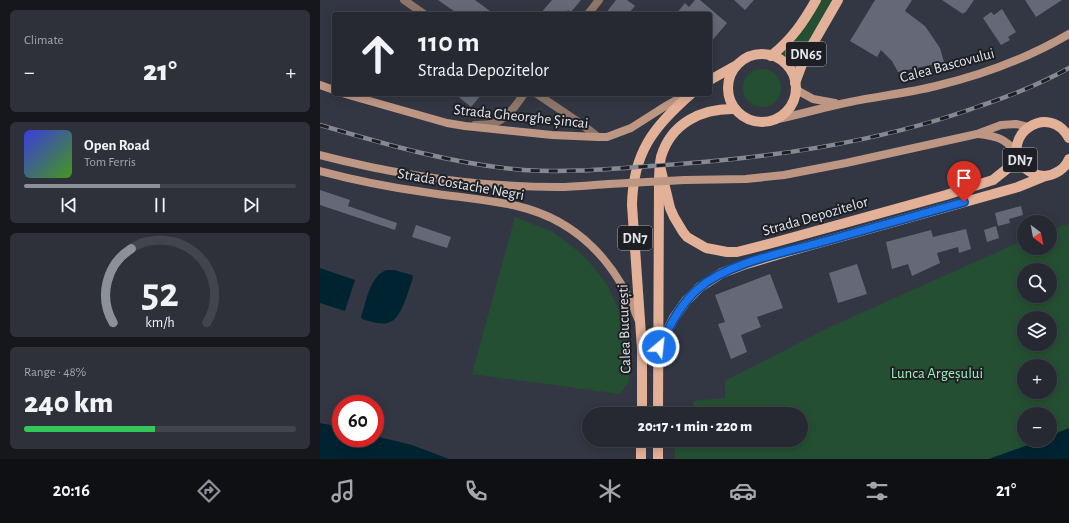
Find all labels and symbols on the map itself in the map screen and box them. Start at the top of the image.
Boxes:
road number: DN65 [786,42,826,66]
street label: Calea Bascovului [898,46,996,85]
street label: Strada Gheorghe Șincai [453,102,589,132]
road number: DN7 [1003,148,1037,172]
pin [947,161,981,202]
street label: Strada Costache Negri [396,166,525,203]
street label: Strada Depozitelor [761,194,870,239]
north arrow [1017,215,1057,255]
road number: DN7 [618,226,652,250]
street label: Calea București [615,284,635,374]
position arrow [638,326,680,368]
park label: Lunca Argeșului [891,366,983,382]
speed limit sign: 60 [332,395,384,447]

